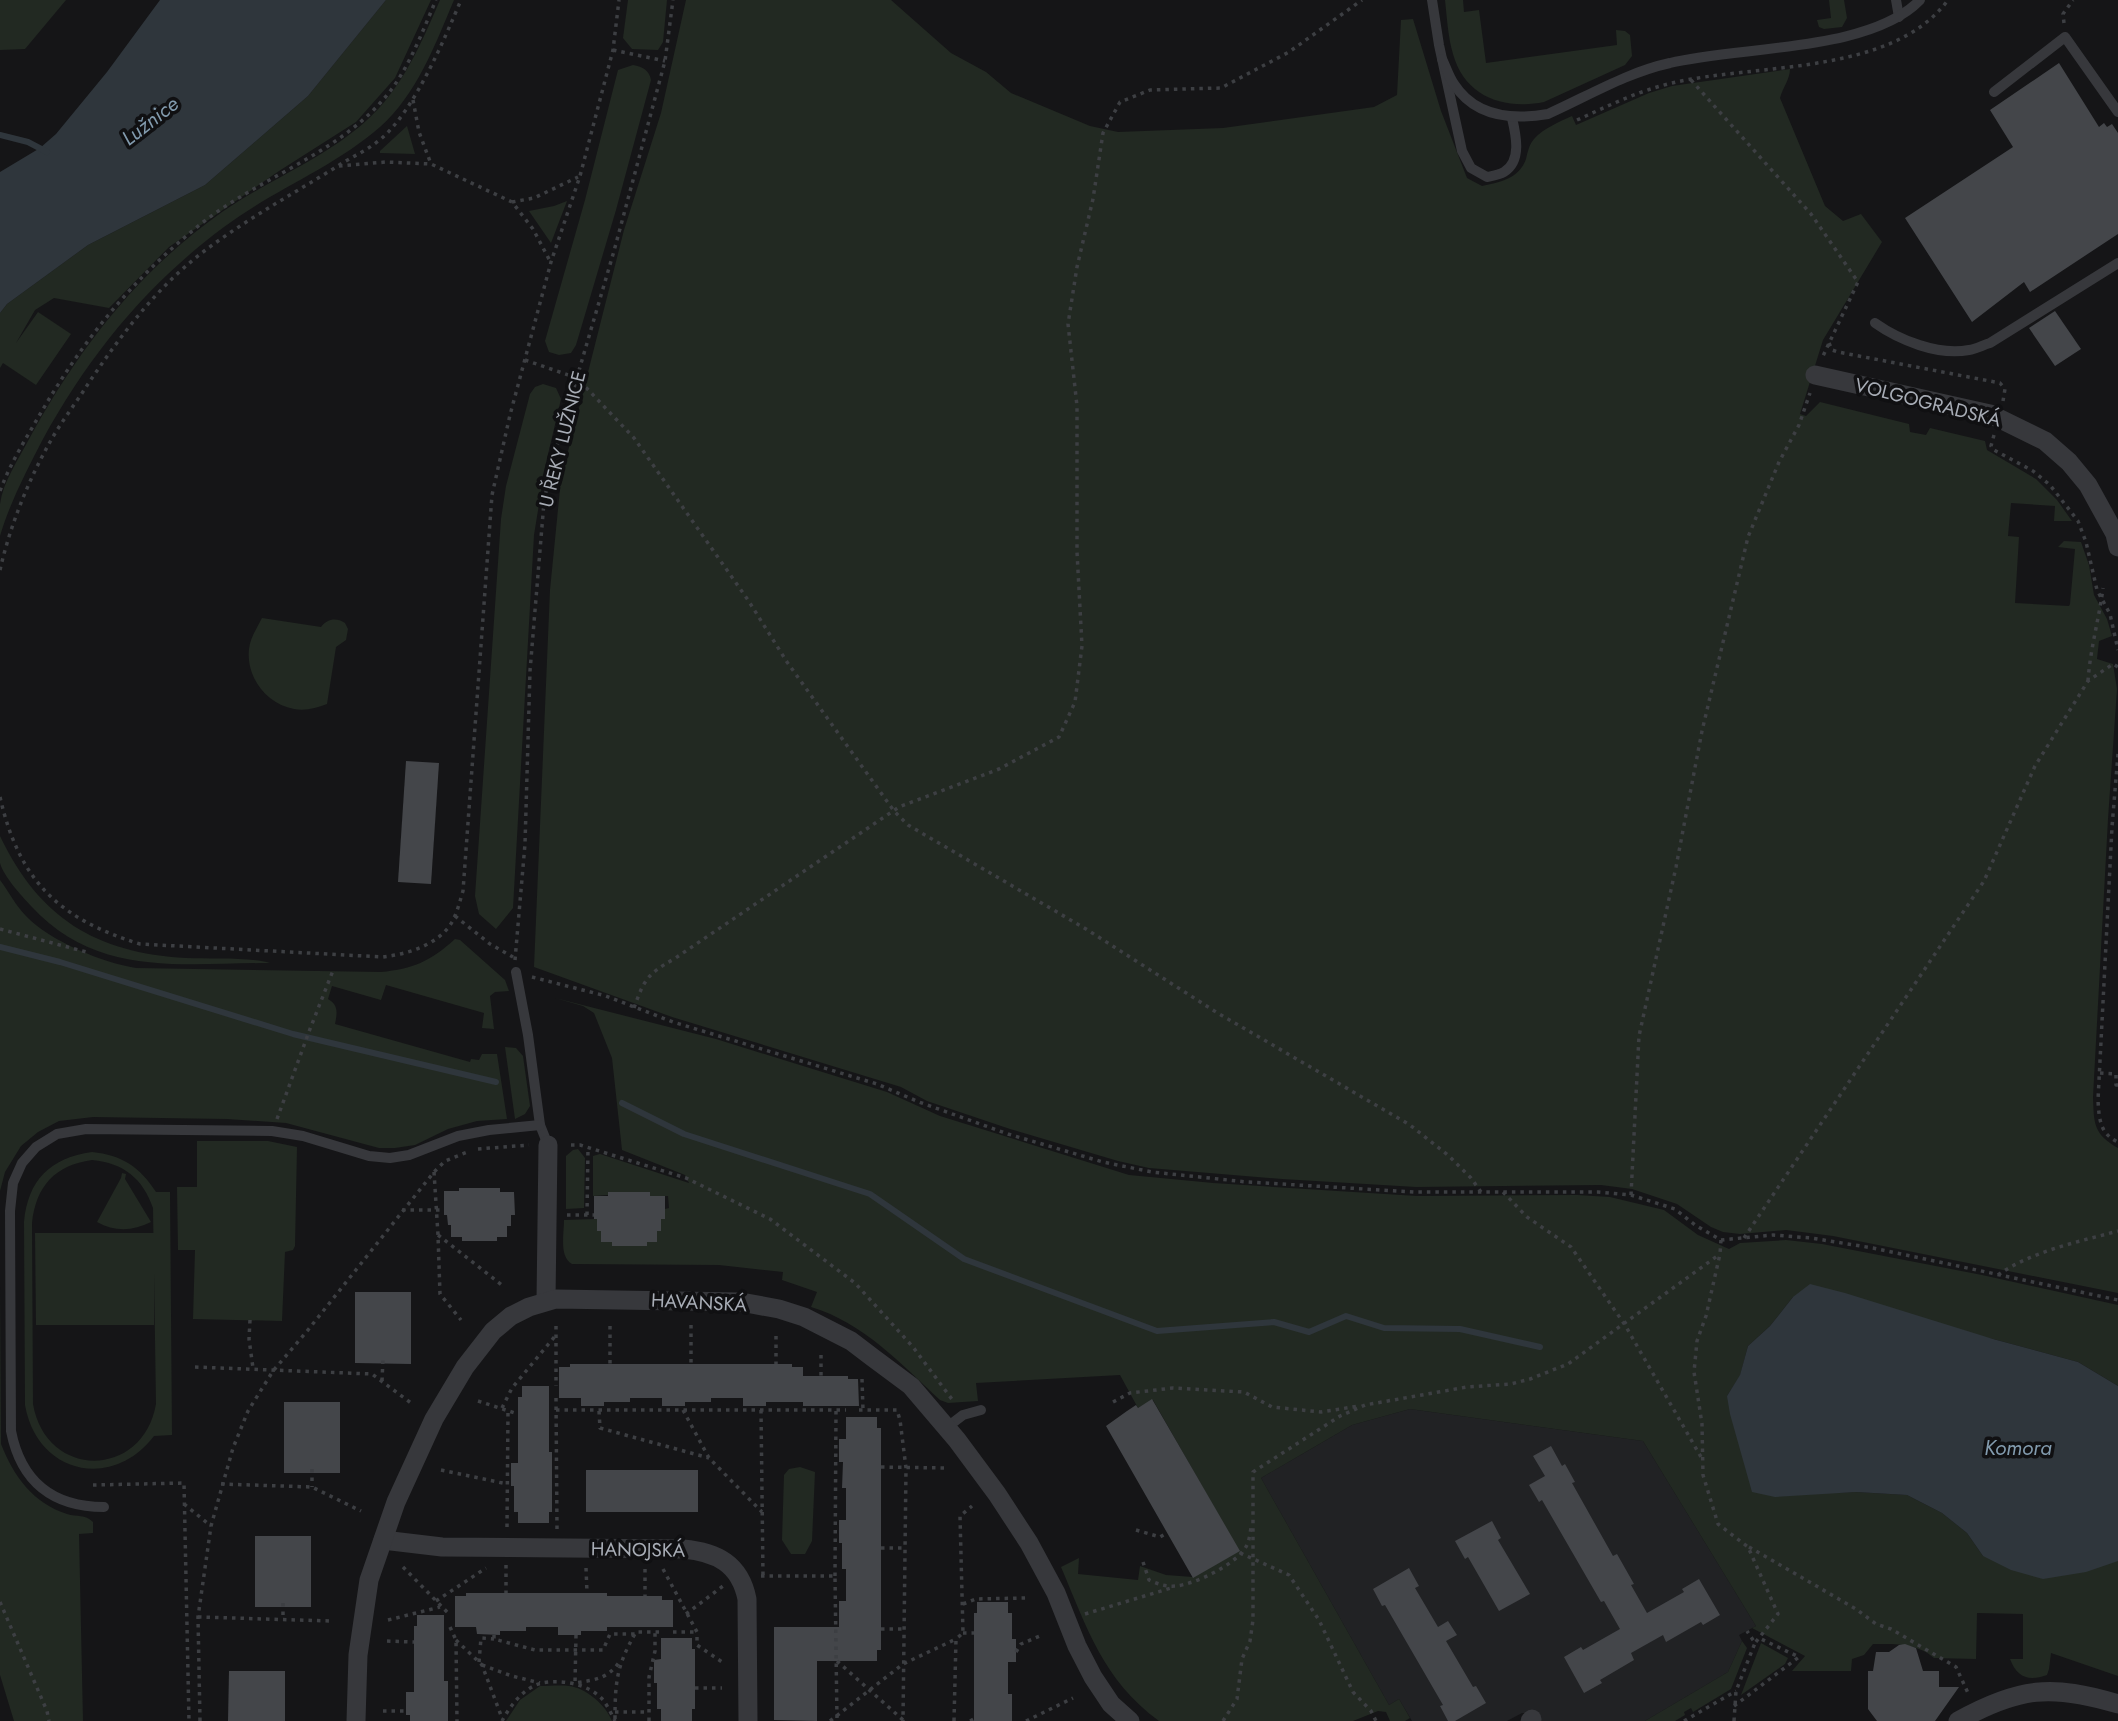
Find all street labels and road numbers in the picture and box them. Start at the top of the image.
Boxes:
street label: U ŘEKY LUŽNICE [532,368,593,510]
street label: VOLGOGRADSKÁ [1852,371,2004,434]
street label: HAVANSKÁ [650,1287,748,1319]
street label: HANOJSKÁ [591,1535,686,1564]

